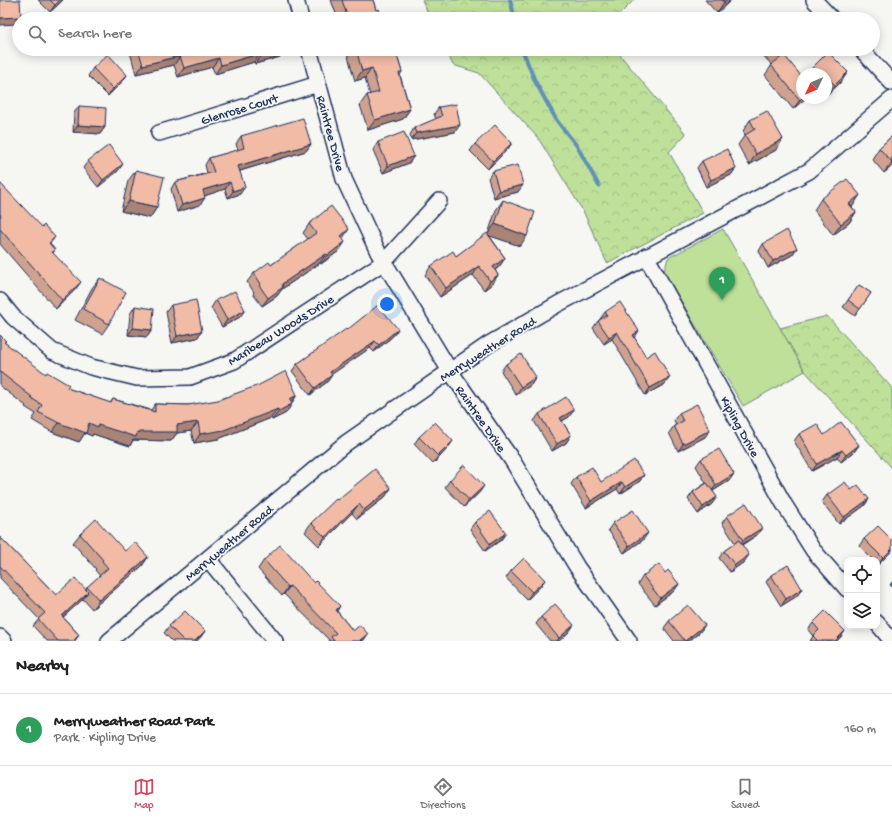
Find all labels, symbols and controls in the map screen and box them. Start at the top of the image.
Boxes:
search box [12,12,880,56]
icon: search [26,23,48,45]
text: Search here [58,25,132,43]
north arrow [796,68,832,104]
street label: Glenrose Court [199,91,282,129]
street label: Raintree Drive [312,94,347,173]
pin: 1 [709,267,735,300]
street label: Maribeau Woods Drive [226,292,337,370]
your location [377,294,397,314]
street label: Merryweather Road [438,314,540,386]
street label: Raintree Drive [452,383,509,456]
street label: Kipling Drive [716,394,762,460]
street label: Merryweather Road [182,502,278,585]
map controls [844,557,880,629]
button: locate [844,557,880,593]
button: layers [844,593,880,629]
text: Nearby [16,657,69,677]
text: Merryweather Road Park [54,713,214,731]
text: 1 [26,722,32,737]
text: 160 m [844,722,876,737]
text: Park · Kipling Drive [54,731,156,746]
tab: Map [133,776,155,812]
tab: Directions [421,776,465,812]
tab: Saved [731,776,759,812]

